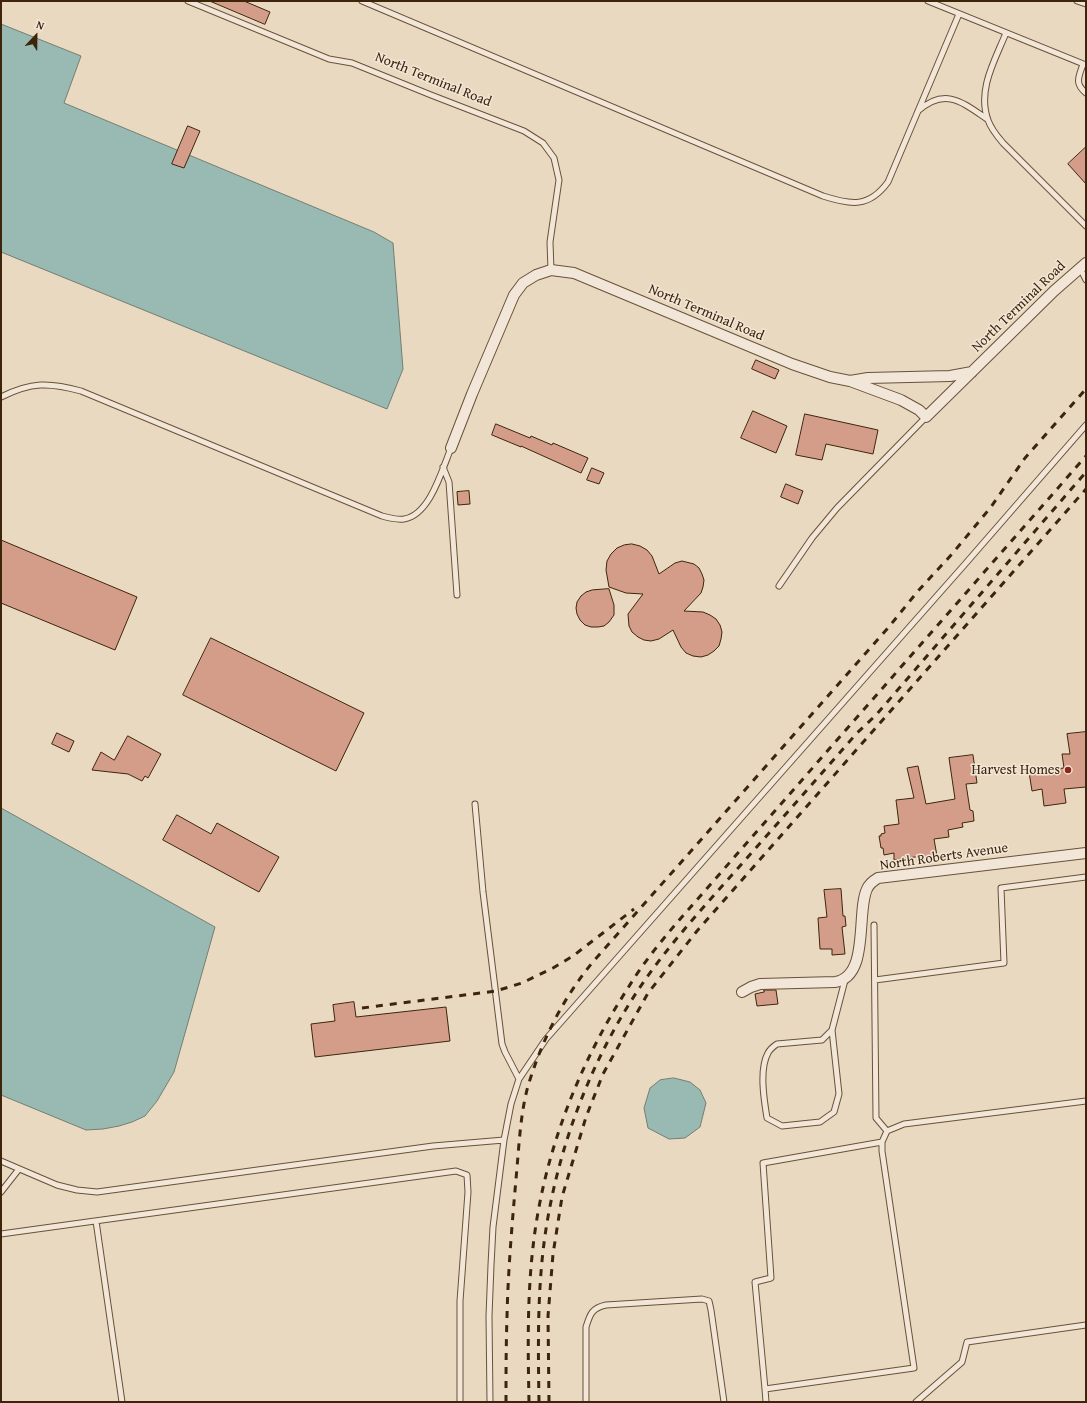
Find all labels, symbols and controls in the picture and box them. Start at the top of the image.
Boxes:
north arrow [16,16,56,56]
text: N [34,16,47,34]
street label: North Terminal Road [372,49,494,111]
street label: North Terminal Road [969,258,1069,356]
street label: North Terminal Road [646,281,766,345]
place label: Harvest Homes [972,762,1060,778]
marker: Harvest Homes [1063,765,1073,775]
street label: North Roberts Avenue [879,840,1009,874]

